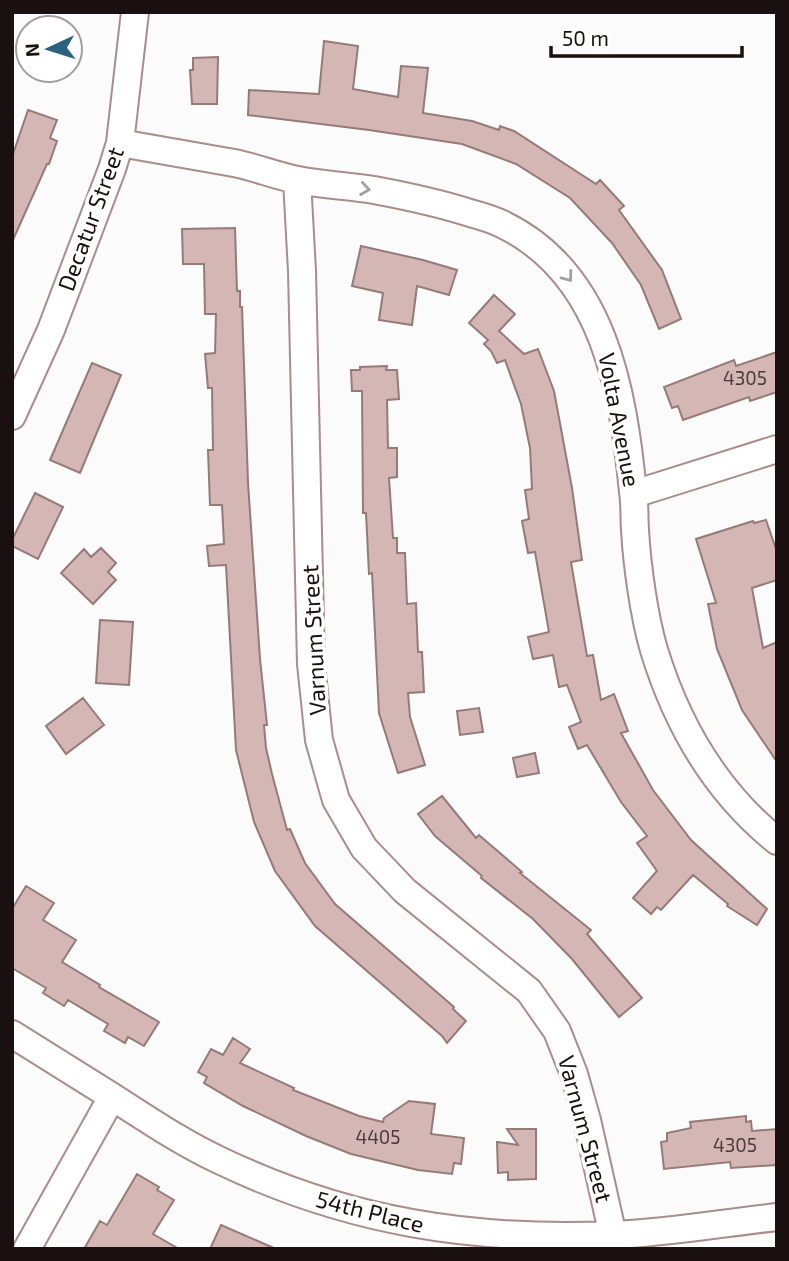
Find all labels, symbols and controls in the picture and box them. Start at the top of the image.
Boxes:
north arrow [14,14,84,84]
scale bar [551,14,742,58]
text: 50 m [562,25,609,50]
text: N [20,43,43,58]
street label: Decatur Street [51,143,129,294]
one-way arrow [359,181,370,196]
one-way arrow [560,269,572,281]
street label: Volta Avenue [593,350,647,489]
house number: 4305 [723,366,767,389]
street label: Varnum Street [295,564,331,716]
street label: Varnum Street [553,1052,619,1205]
house number: 4405 [355,1125,401,1148]
house number: 4305 [713,1133,757,1156]
street label: 54th Place [313,1184,427,1238]

